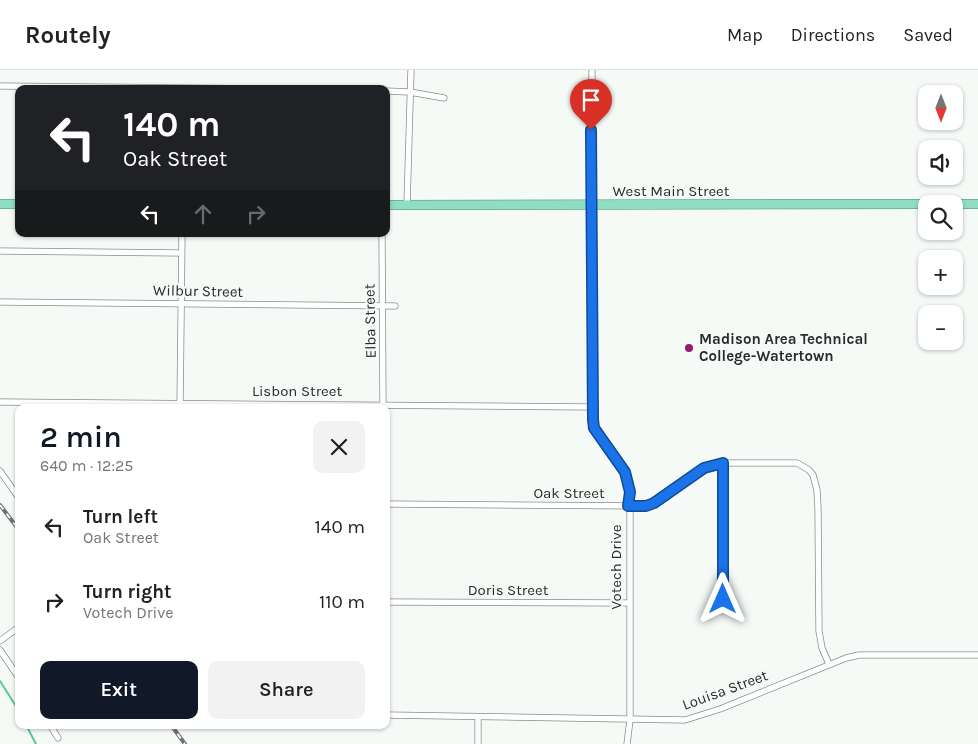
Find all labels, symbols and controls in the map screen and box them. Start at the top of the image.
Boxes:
text: Routely [25,21,111,49]
text: Map [727,24,763,46]
text: Directions [791,24,875,46]
text: Saved [903,24,953,46]
pin [570,79,612,130]
north arrow [918,85,962,130]
map controls [918,85,963,350]
icon: arrive [577,86,605,114]
text: 140 m [123,104,221,145]
icon: left [40,105,105,170]
button: sound [918,140,963,185]
text: Oak Street [123,146,227,172]
street label: West Main Street [613,182,730,200]
button: search [918,195,963,240]
icon: left [136,200,164,228]
icon: ahead [189,200,217,228]
icon: right [242,200,270,228]
button: + [918,250,963,295]
street label: Wilbur Street [153,281,244,301]
street label: Elba Street [360,283,380,358]
button: − [918,305,963,350]
place label: Madison Area Technical College-Watertown [699,330,868,365]
marker: Madison Area Technical College-Watertown [683,342,695,354]
street label: Lisbon Street [252,382,342,400]
text: 2 min [40,419,122,455]
button: close [313,421,365,473]
text: 640 m · 12:25 [40,456,133,475]
street label: Oak Street [533,484,605,502]
text: Turn left [83,506,158,528]
icon: left [40,513,68,541]
text: 140 m [315,516,365,538]
street label: Votech Drive [607,525,625,609]
text: Oak Street [83,528,159,547]
position arrow [696,572,748,624]
text: Turn right [83,581,172,603]
street label: Doris Street [468,581,549,599]
icon: right [40,588,68,616]
text: 110 m [319,591,365,613]
text: Votech Drive [83,603,174,622]
button: Exit [40,661,198,719]
button: Share [208,661,365,719]
street label: Louisa Street [680,666,771,714]

